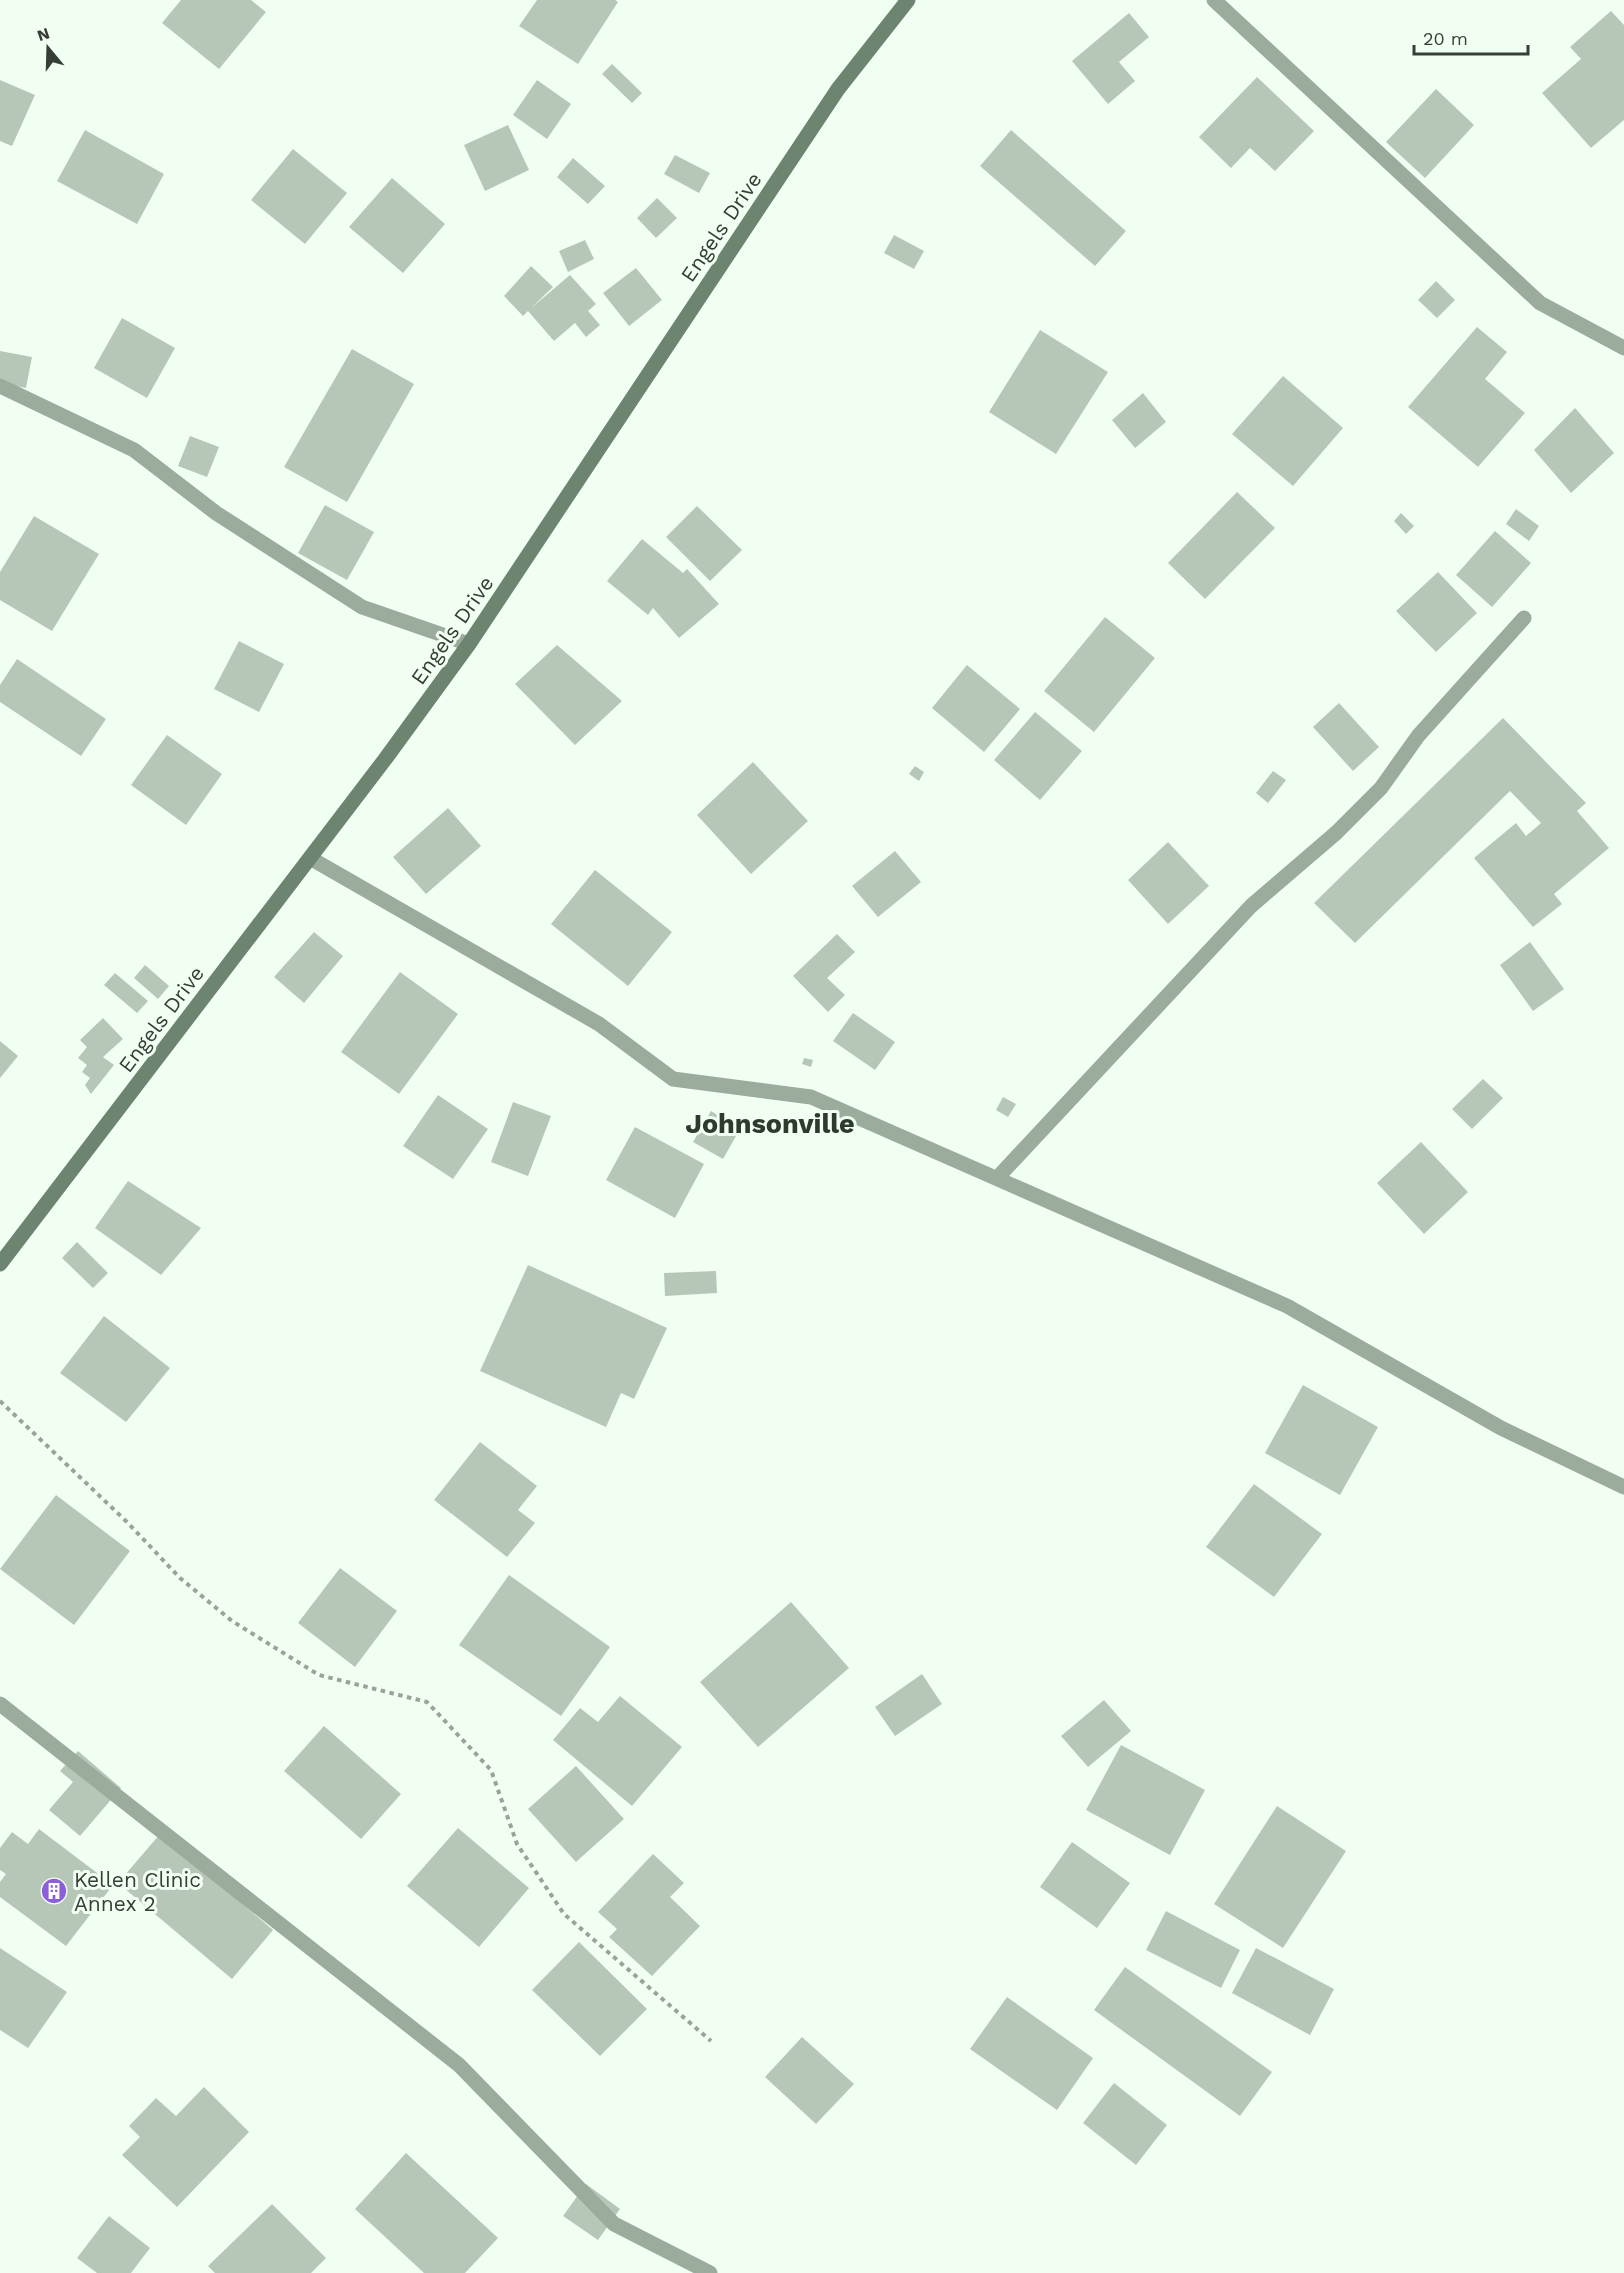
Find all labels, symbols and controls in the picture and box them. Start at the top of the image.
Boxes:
north arrow [18,18,78,78]
scale bar [1414,18,1528,56]
text: N [35,23,52,45]
text: 20 m [1423,28,1468,49]
street label: Engels Drive [675,168,767,286]
street label: Engels Drive [405,571,499,689]
street label: Engels Drive [113,961,209,1077]
district label: Johnsonville [685,1108,855,1140]
place label: Kellen Clinic Annex 2 [74,1867,201,1916]
building icon: Kellen Clinic Annex 2 [39,1876,69,1906]

